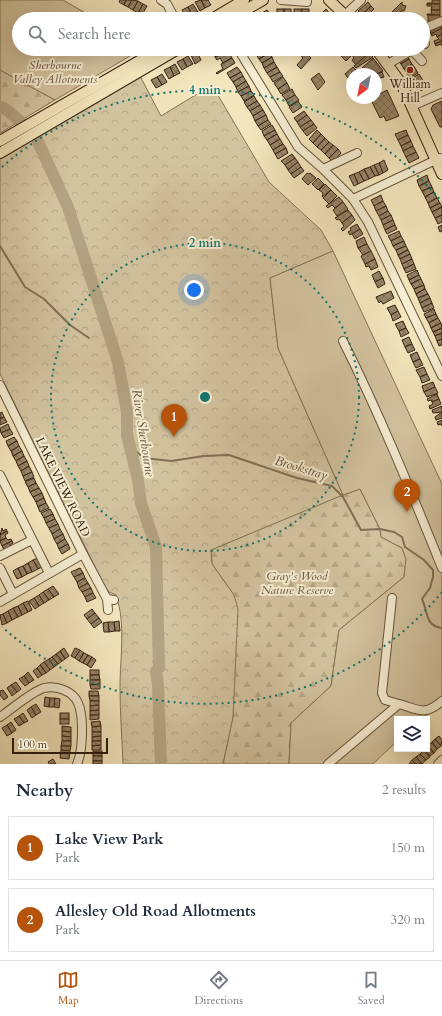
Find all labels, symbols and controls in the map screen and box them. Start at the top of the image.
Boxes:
search box [12,12,430,56]
icon: search [26,23,48,45]
text: Search here [58,24,131,44]
park label: Sherbourne Valley Allotments [13,57,97,87]
marker: William Hill [405,65,415,75]
north arrow [346,68,382,104]
place label: William Hill [388,76,432,106]
text: 4 min [189,82,221,98]
text: 2 min [189,235,221,251]
your location [184,280,204,300]
water label: River Sherbourne [127,388,159,479]
centre of rings [198,390,212,404]
pin: 1 [161,404,187,437]
street label: LAKE VIEW ROAD [32,434,94,540]
water label: Brookstray [273,451,330,485]
pin: 2 [394,479,420,512]
park label: Gray's Wood Nature Reserve [261,568,333,598]
map controls [394,716,430,752]
button: layers [394,716,430,752]
scale bar [12,736,108,755]
text: 100 m [18,737,47,752]
text: Nearby [16,779,73,802]
text: 2 results [382,781,426,799]
text: Lake View Park [55,829,164,849]
text: 1 [27,839,33,857]
text: 150 m [391,839,425,857]
text: Park [55,849,80,867]
text: Allesley Old Road Allotments [55,901,256,921]
text: 2 [27,911,33,929]
text: 320 m [391,911,425,929]
text: Park [55,921,80,939]
tab: Map [57,969,79,1008]
tab: Directions [194,969,243,1008]
tab: Saved [358,969,385,1008]

